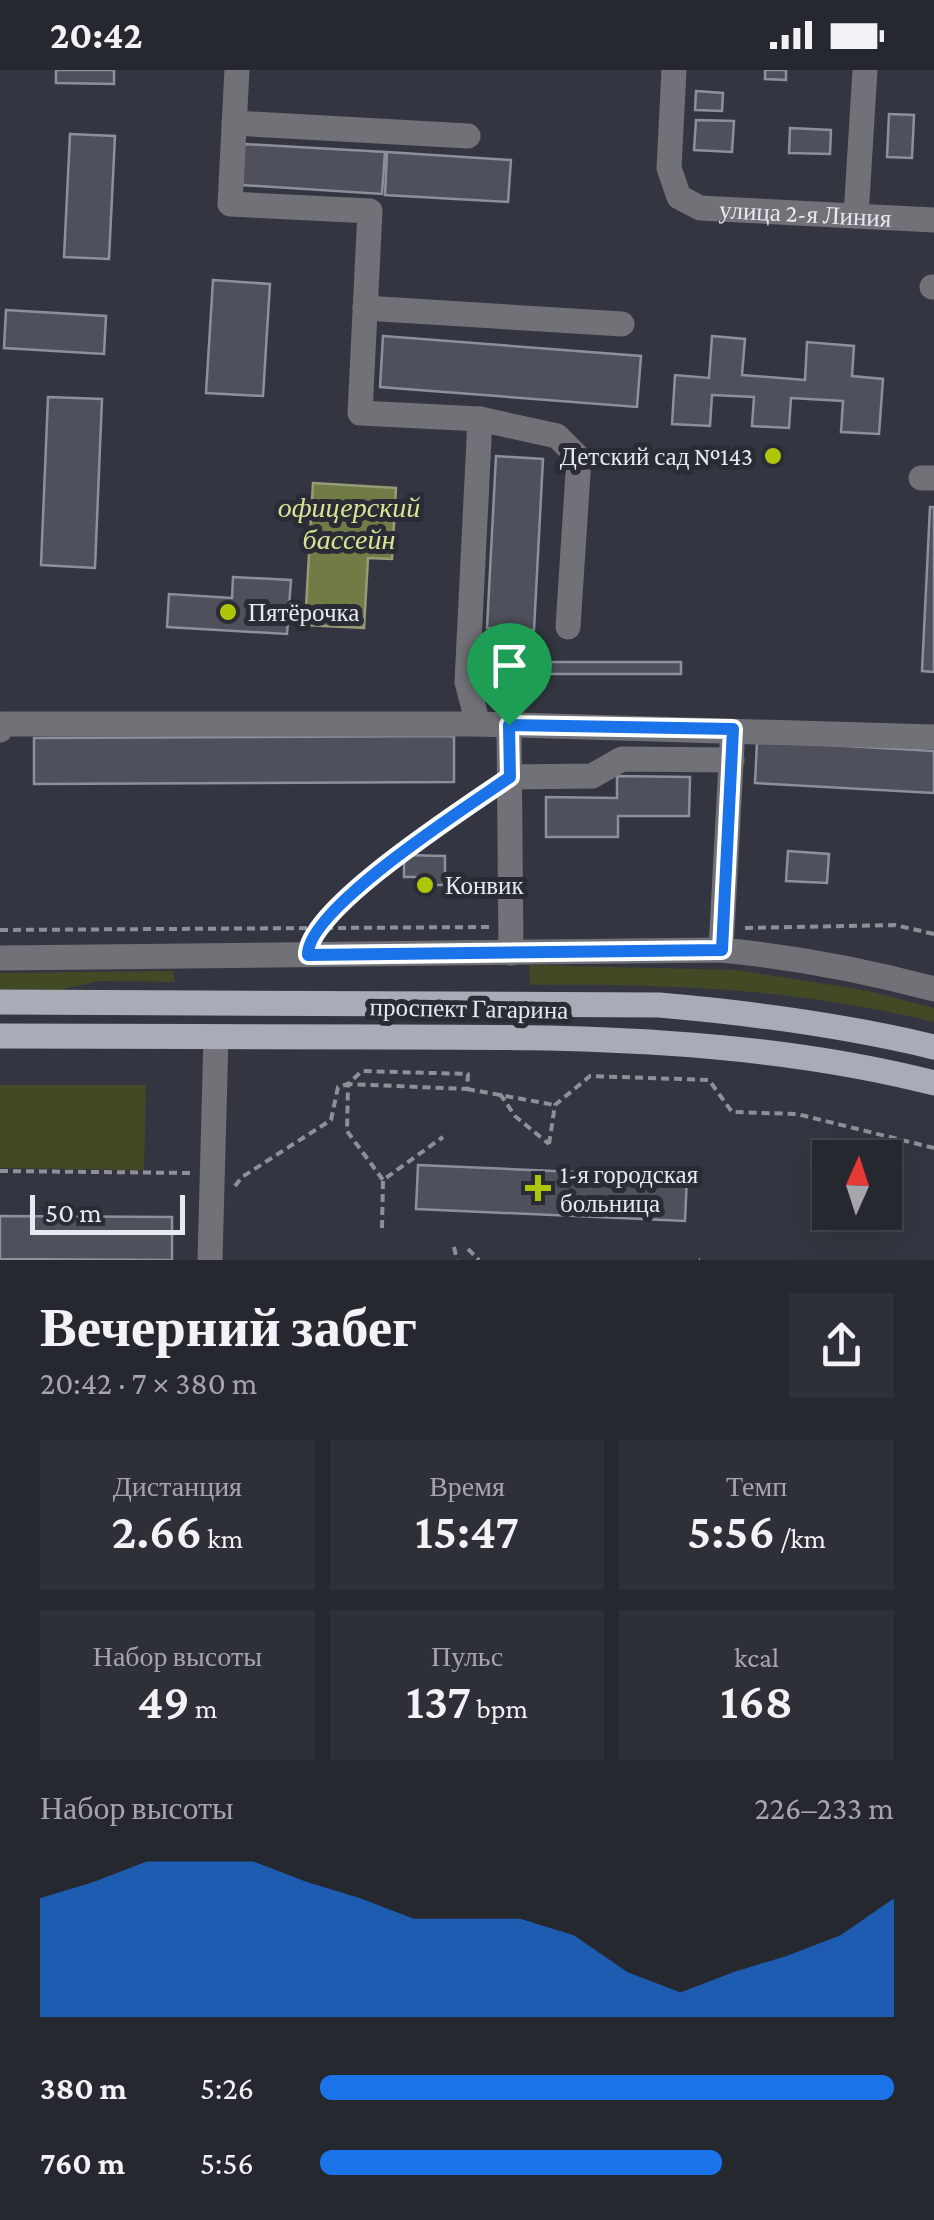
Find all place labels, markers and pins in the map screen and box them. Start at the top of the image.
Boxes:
place label: Детский сад №143 [560,443,753,470]
marker: Детский сад №143 [762,445,784,467]
place label: Пятёрочка [248,599,359,626]
marker: Пятёрочка [217,601,239,623]
pin [467,623,552,726]
place label: Конвик [445,872,524,899]
marker: Конвик [414,874,436,896]
place label: 1-я городская больница [560,1161,699,1217]
marker: 1-я городская больница [525,1175,551,1201]

